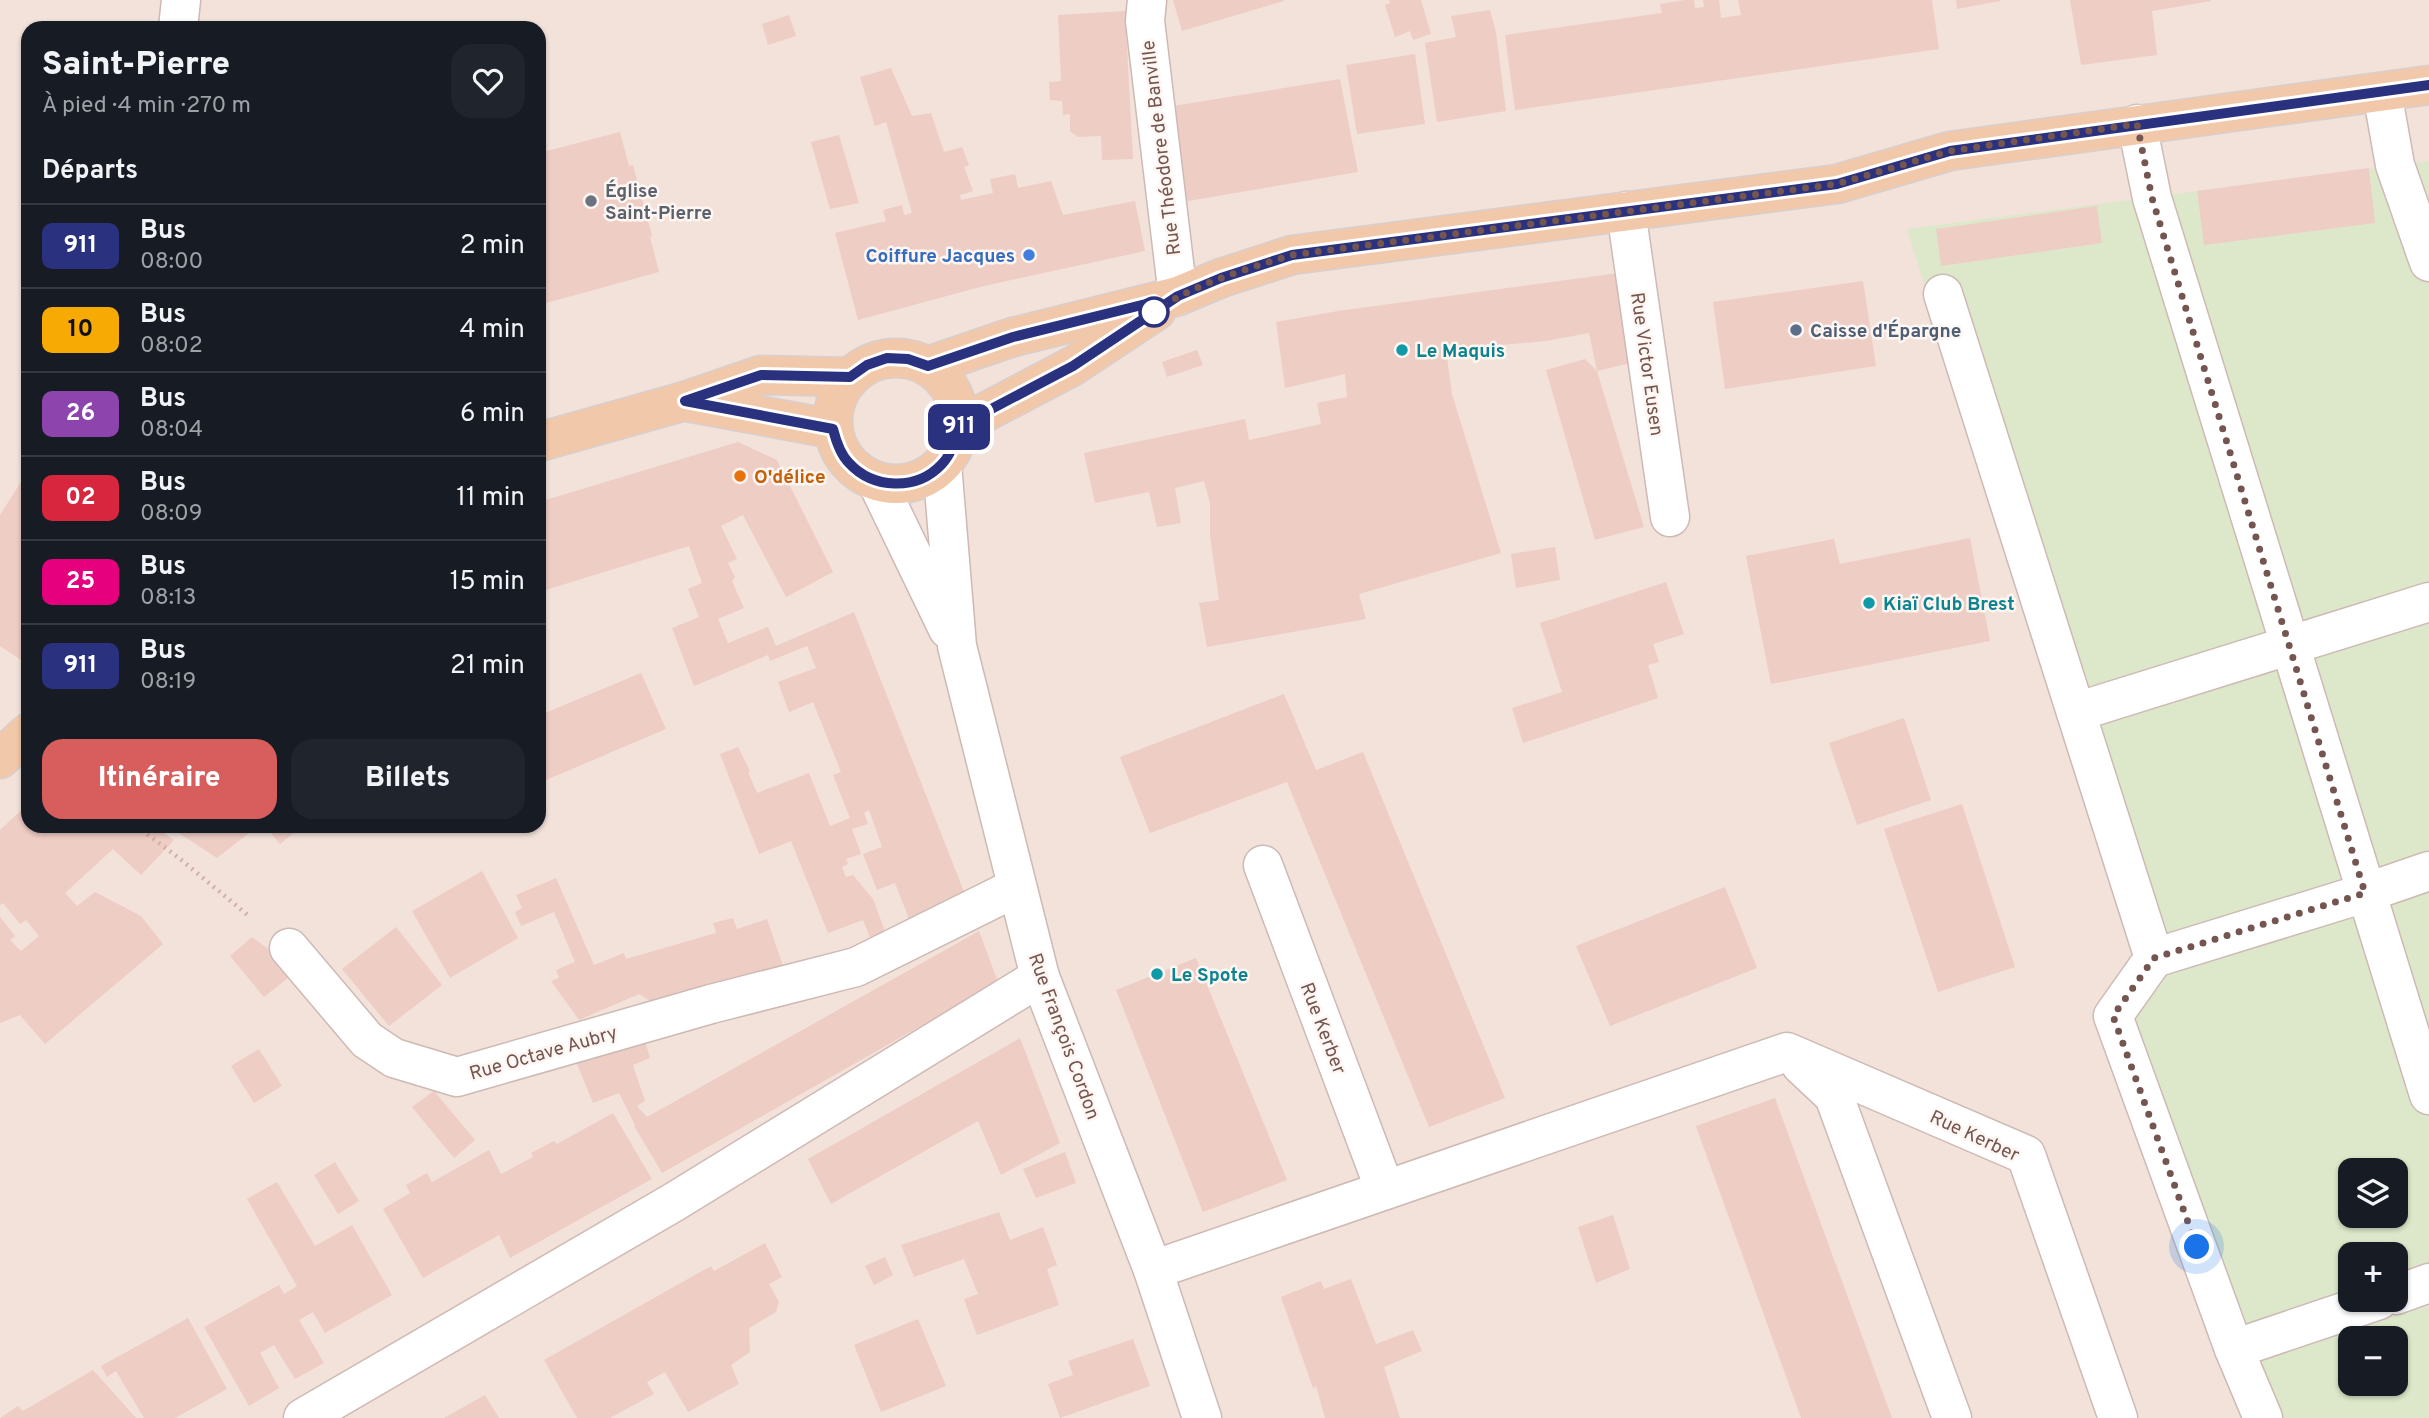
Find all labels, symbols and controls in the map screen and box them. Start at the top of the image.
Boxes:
street label: Rue Théodore de Banville [1137,39,1187,257]
button: heart [451,44,525,118]
text: Saint-Pierre [42,45,230,87]
text: À pied · 4 min · 270 m [42,92,251,121]
text: Départs [42,155,138,188]
place label: Église Saint-Pierre [605,179,712,226]
marker: Église Saint-Pierre [583,193,599,209]
text: Bus [140,215,186,248]
text: 2 min [460,230,525,263]
text: 911 [64,231,97,261]
place label: Coiffure Jacques [865,245,1015,269]
marker: Coiffure Jacques [1021,247,1037,263]
text: 08:00 [140,248,203,277]
street label: Rue Victor Eusen [1624,291,1668,438]
unlabelled marker [1139,297,1169,327]
text: Bus [140,299,186,332]
text: 4 min [459,314,525,347]
text: 10 [68,315,93,345]
place label: Caisse d'Épargne [1810,319,1961,344]
marker: Caisse d'Épargne [1788,322,1804,338]
text: 08:02 [140,332,203,361]
place label: Le Maquis [1416,340,1505,364]
marker: Le Maquis [1394,342,1410,358]
text: Bus [140,383,186,416]
text: 6 min [460,398,525,431]
text: 26 [66,399,95,429]
line badge: 911 [919,404,999,450]
text: 911 [942,412,976,442]
text: 08:04 [140,416,203,445]
place label: O'délice [754,466,826,490]
text: Bus [140,467,186,500]
marker: O'délice [732,468,748,484]
text: 11 min [456,482,525,515]
text: 02 [65,483,96,513]
text: 08:09 [140,500,203,529]
text: Bus [140,551,186,584]
text: 15 min [450,566,525,599]
text: 25 [66,567,95,597]
text: 08:13 [140,584,196,613]
place label: Kiaï Club Brest [1883,593,2015,617]
marker: Kiaï Club Brest [1861,595,1877,611]
text: Bus [140,635,186,668]
text: 21 min [450,650,525,683]
text: 911 [64,651,97,681]
text: 08:19 [140,668,196,697]
button: Itinéraire [42,739,277,819]
button: Billets [291,739,525,819]
street label: Rue François Cordon [1022,950,1104,1123]
place label: Le Spote [1171,964,1248,988]
marker: Le Spote [1149,966,1165,982]
street label: Rue Kerber [1294,980,1351,1078]
street label: Rue Octave Aubry [467,1021,620,1087]
street label: Rue Kerber [1925,1106,2023,1168]
map controls [2338,1158,2408,1396]
button: layers [2338,1158,2408,1228]
your location [2179,1229,2214,1264]
button: + [2338,1242,2408,1312]
button: − [2338,1326,2408,1396]

